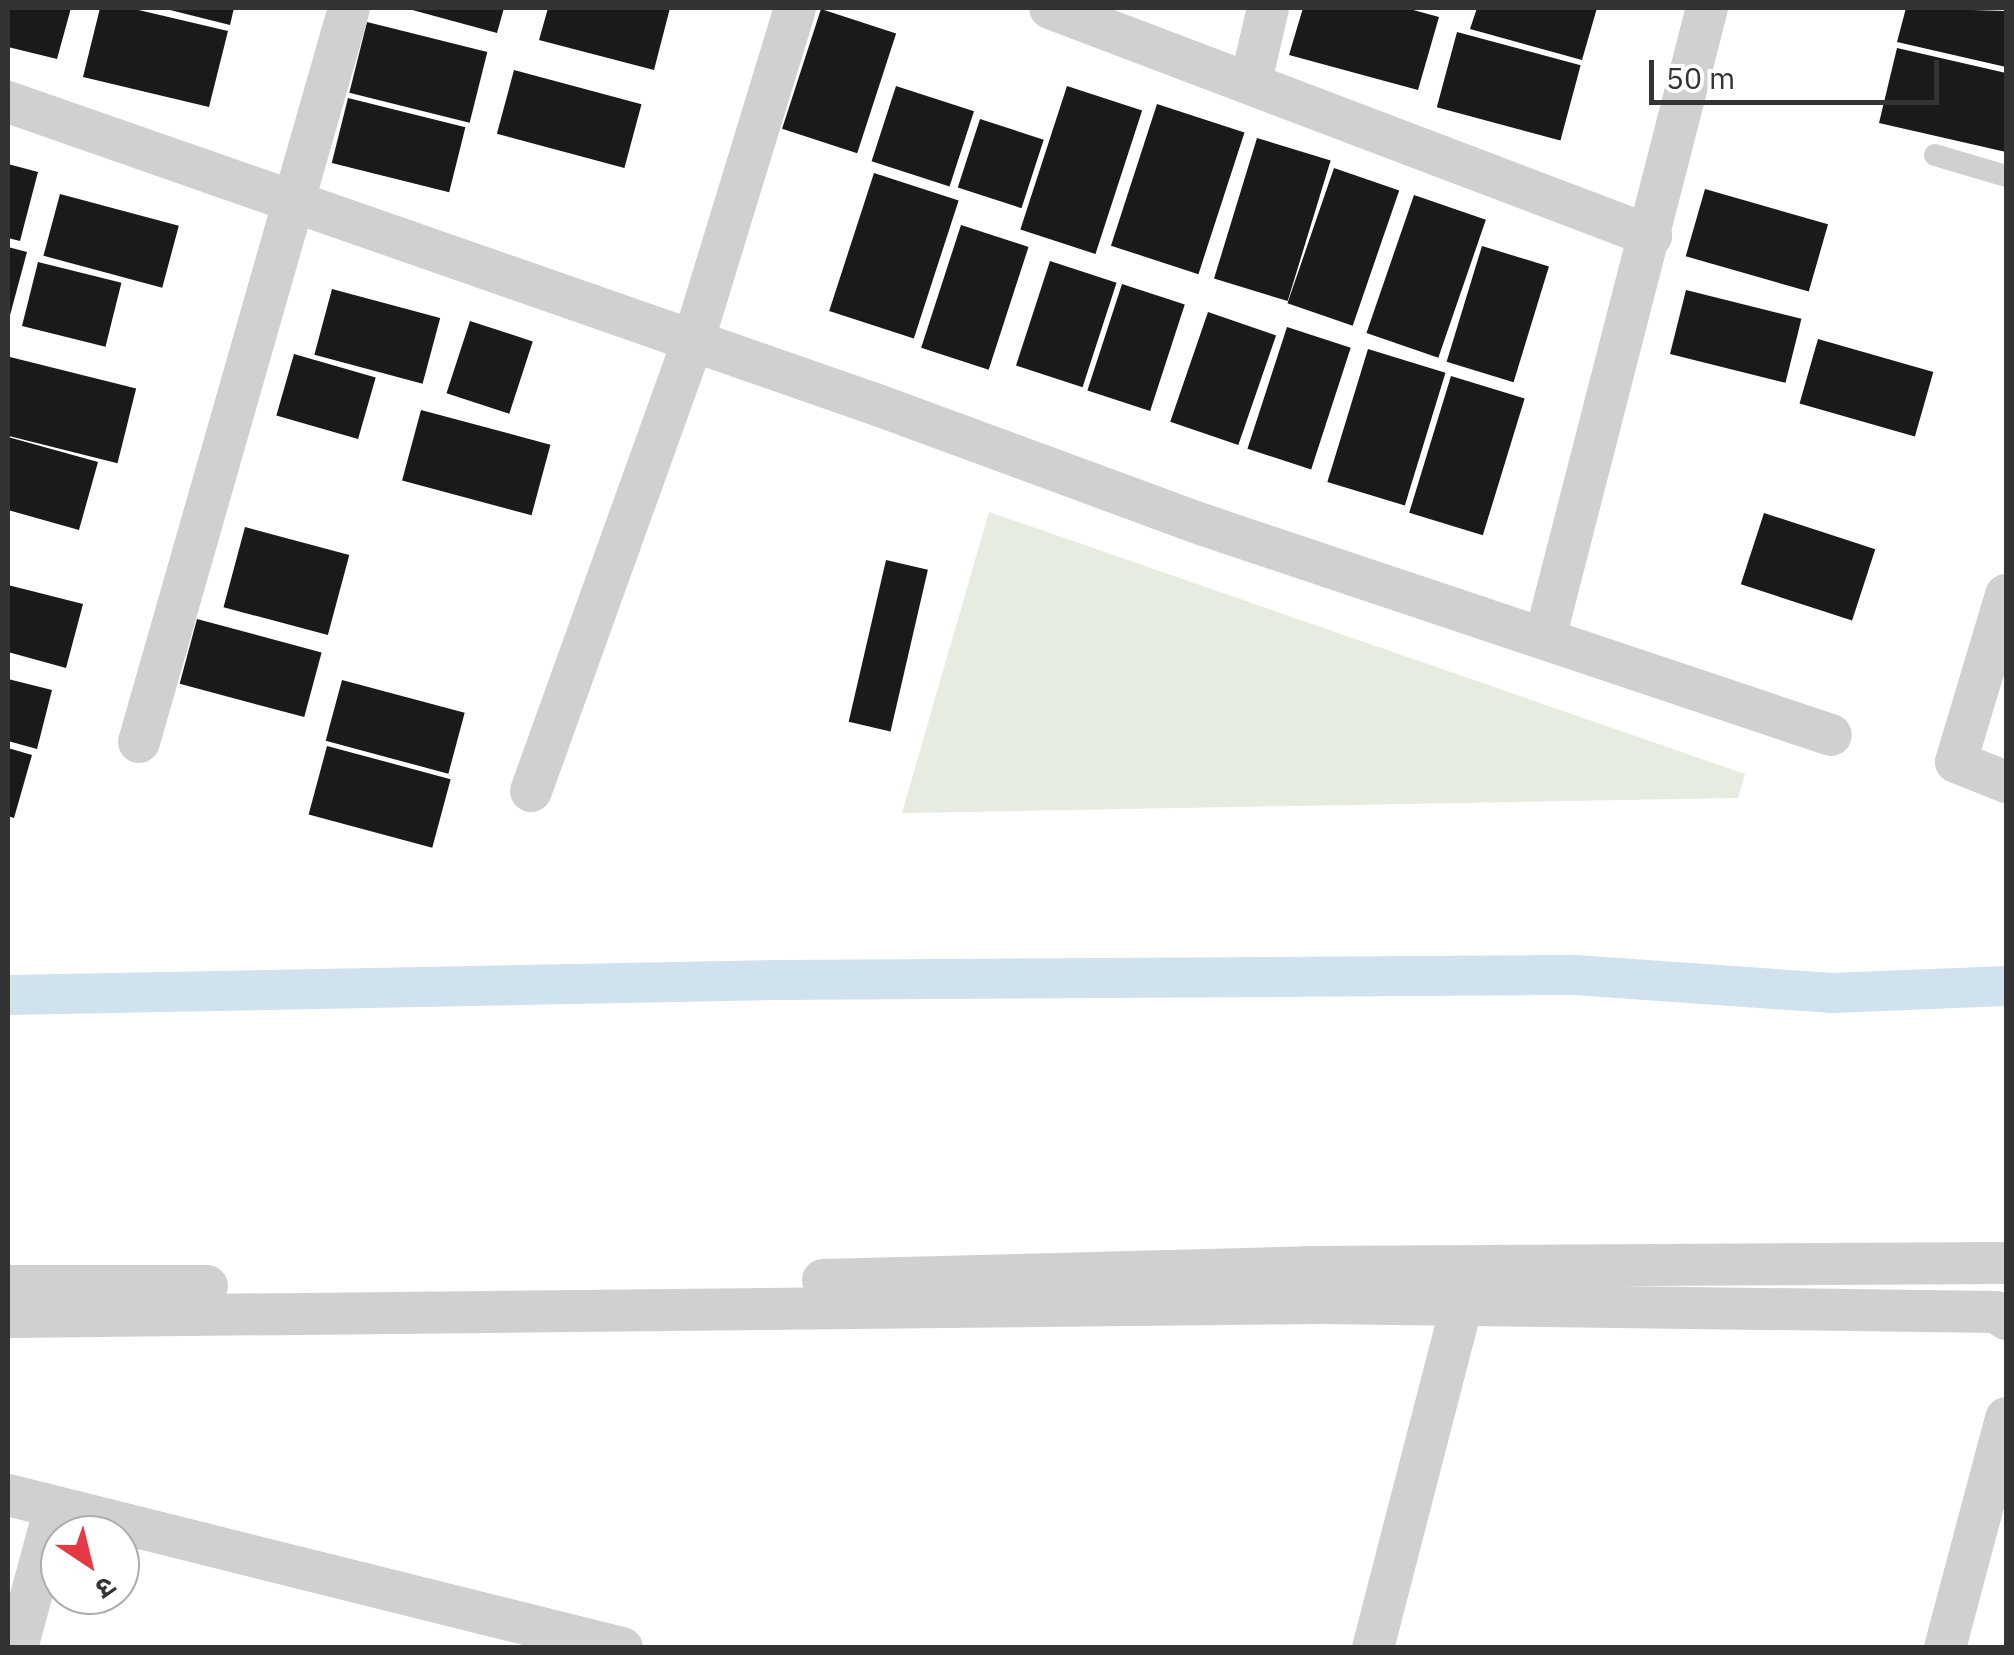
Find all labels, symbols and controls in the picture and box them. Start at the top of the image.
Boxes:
scale bar [1654,40,1944,102]
text: 50 m [1666,58,1735,97]
north arrow [40,1515,140,1615]
text: उ [89,1568,124,1608]

